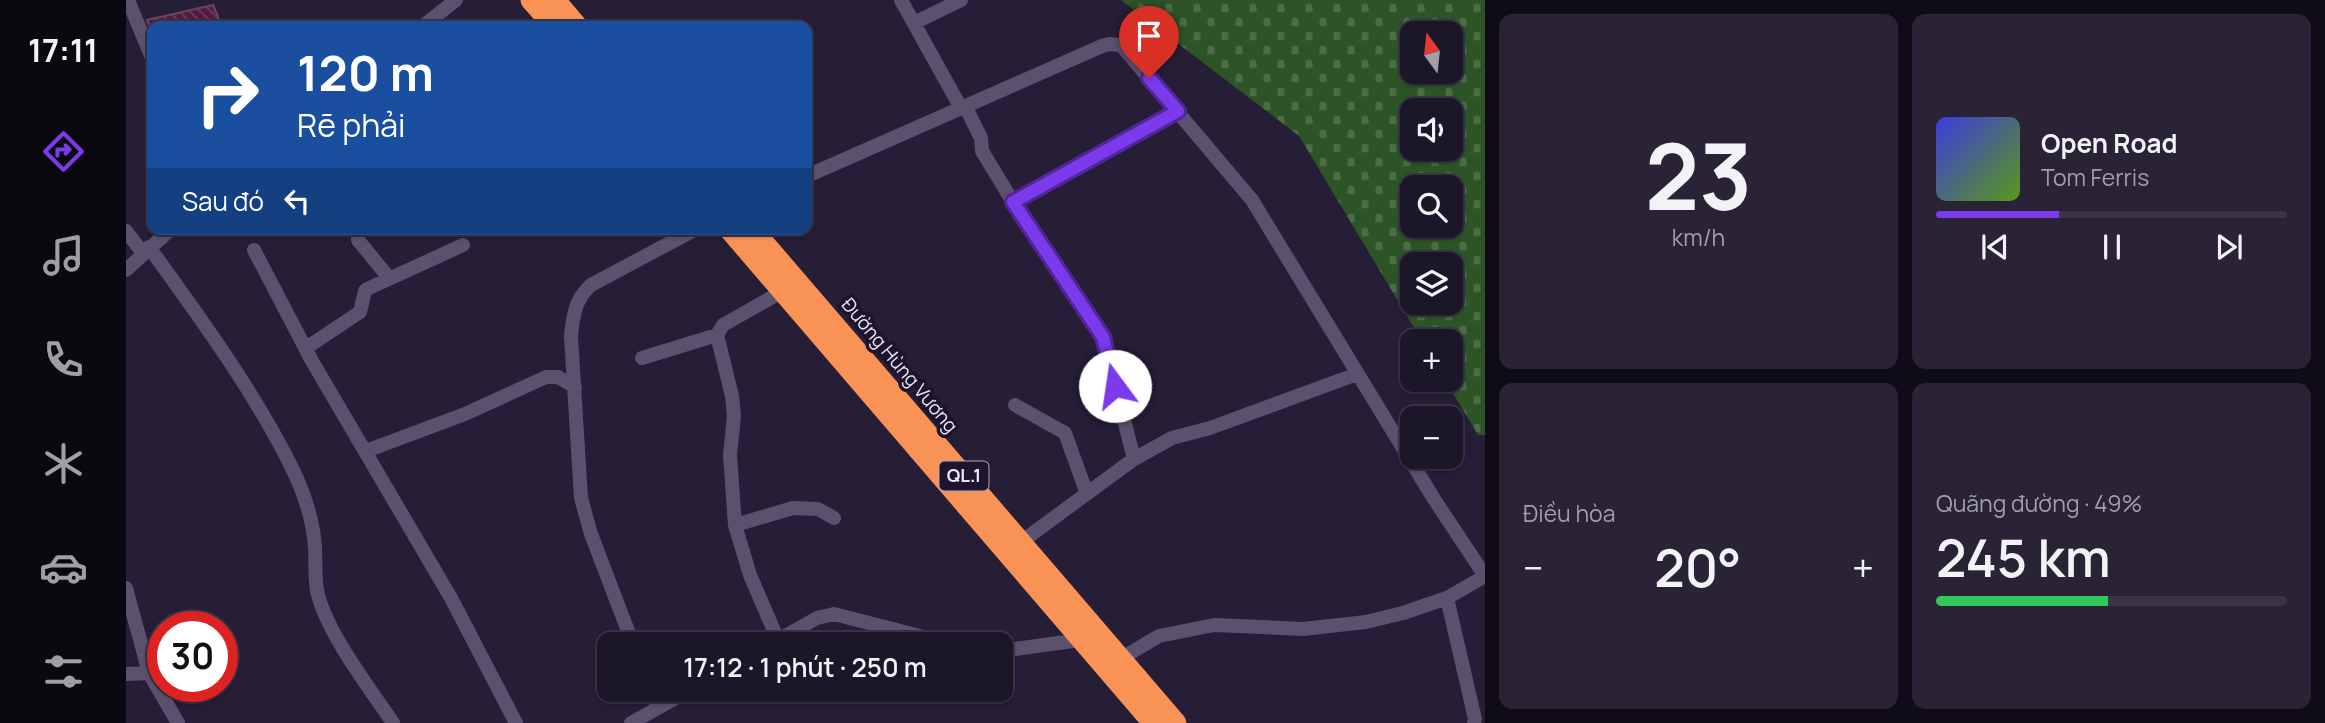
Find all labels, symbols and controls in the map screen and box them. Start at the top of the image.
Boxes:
pin [1119,6,1179,78]
icon: arrive [1130,17,1168,55]
north arrow [1400,21,1463,84]
map controls [1400,21,1463,469]
text: 17:11 [28,28,98,72]
text: 120 m [297,39,434,106]
icon: right [182,49,273,140]
button: sound [1400,98,1463,161]
text: Rẽ phải [297,103,405,147]
text: 23 [1645,113,1752,237]
text: Open Road [2041,125,2177,161]
icon: directions [39,127,88,176]
text: Tom Ferris [2041,161,2149,193]
button: search [1400,175,1463,238]
icon: left [278,182,316,220]
text: Sau đó [182,183,264,219]
text: km/h [1672,221,1725,253]
icon: previous [1976,228,2014,266]
icon: pause [2093,228,2131,266]
icon: next [2210,228,2248,266]
icon: music [39,231,88,280]
button: layers [1400,252,1463,315]
street label: Đường Hùng Vương [836,292,964,438]
button: + [1400,329,1463,392]
icon: phone [39,335,88,384]
position arrow [1078,349,1152,423]
button: − [1400,406,1463,469]
icon: climate [39,439,88,488]
road number: QL.1 [940,462,988,490]
text: Quãng đường · 49% [1936,487,2142,519]
text: Điều hòa [1523,497,1615,529]
text: 245 km [1936,522,2111,593]
text: 20° [1654,532,1741,603]
text: − [1523,541,1544,593]
text: + [1852,541,1874,593]
icon: car [39,543,88,592]
speed limit sign: 30 [147,611,238,702]
icon: filters [39,647,88,696]
text: 17:12 · 1 phút · 250 m [683,649,927,685]

